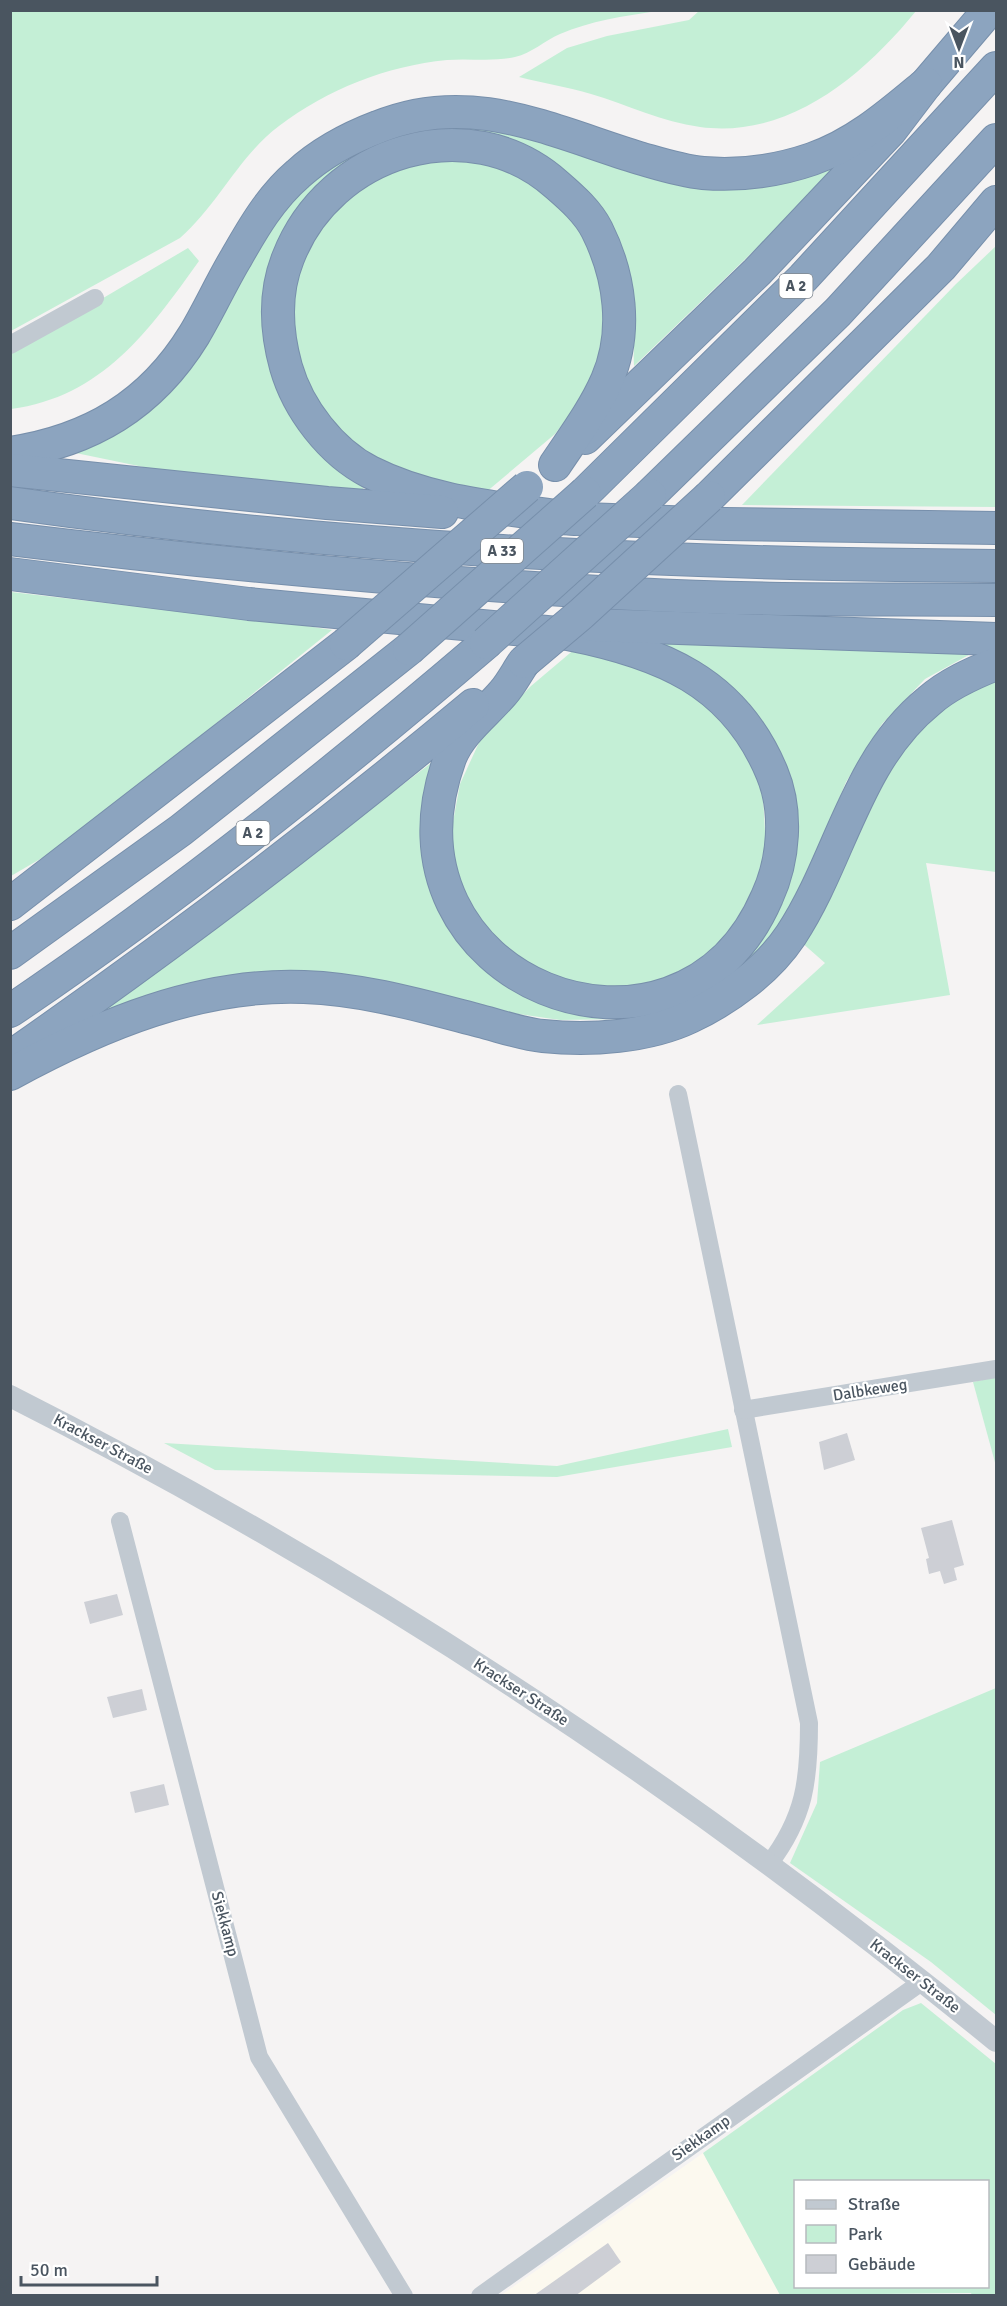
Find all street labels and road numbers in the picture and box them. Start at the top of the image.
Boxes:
road number: A 2 [780,274,812,298]
road number: A 33 [481,539,523,563]
road number: A 2 [236,821,270,845]
street label: Dalbkeweg [831,1374,909,1406]
street label: Krackser Straße [50,1409,156,1479]
street label: Krackser Straße [470,1654,572,1730]
street label: Siekkamp [207,1889,243,1959]
street label: Krackser Straße [866,1934,964,2018]
street label: Siekkamp [668,2111,734,2165]

